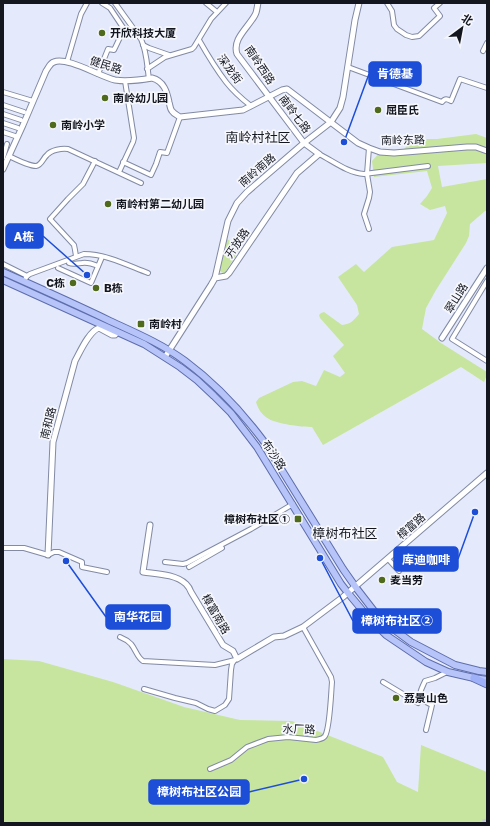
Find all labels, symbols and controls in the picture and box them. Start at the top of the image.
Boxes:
north arrow [442,8,482,48]
text: 北 [459,11,476,28]
place label: 开欣科技大厦 [110,26,176,39]
marker: 开欣科技大厦 [97,28,107,38]
street label: 南岭西路 [243,43,278,87]
street label: 深龙街 [215,52,246,86]
street label: 健民路 [88,53,124,76]
callout: 肯德基 [369,62,421,86]
text: 肯德基 [377,66,413,81]
place label: 南岭幼儿园 [113,91,168,104]
street label: 南岭七路 [277,92,314,135]
marker: 南岭幼儿园 [100,93,110,103]
place label: 屈臣氏 [386,103,419,116]
marker: 屈臣氏 [373,105,383,115]
place label: 南岭小学 [61,118,105,131]
marker: 南岭小学 [48,120,58,130]
district label: 南岭村社区 [225,129,291,145]
street label: 南岭东路 [381,133,425,146]
street label: 南岭南路 [236,150,278,189]
place label: 南岭村第二幼儿园 [116,197,204,210]
marker: 南岭村第二幼儿园 [103,199,113,209]
callout: A栋 [6,224,43,248]
street label: 开放路 [222,225,251,260]
text: A栋 [14,229,34,244]
place label: C栋 [46,276,65,289]
marker: C栋 [68,278,78,288]
street label: 翠山路 [441,280,470,315]
place label: B栋 [104,281,123,294]
marker: B栋 [91,283,101,293]
place label: 南岭村 [149,317,182,330]
marker: 南岭村 [136,319,146,329]
street label: 南和路 [37,405,58,440]
street label: 布沙路 [260,437,289,472]
street label: 樟富路 [394,510,427,541]
place label: 樟树布社区① [224,512,290,525]
marker: 樟树布社区① [293,514,303,524]
district label: 樟树布社区 [312,525,378,541]
callout: 库迪咖啡 [394,547,458,571]
text: 库迪咖啡 [402,552,450,567]
place label: 麦当劳 [390,573,423,586]
marker: 麦当劳 [377,575,387,585]
street label: 樟富南路 [200,591,233,636]
callout: 南华花园 [106,605,170,629]
text: 南华花园 [114,609,162,624]
callout: 樟树布社区② [353,609,441,633]
text: 樟树布社区② [361,613,433,628]
place label: 荔景山色 [404,691,448,704]
marker: 荔景山色 [391,693,401,703]
street label: 水厂路 [282,721,316,736]
callout: 樟树布社区公园 [149,780,249,804]
text: 樟树布社区公园 [157,784,241,799]

